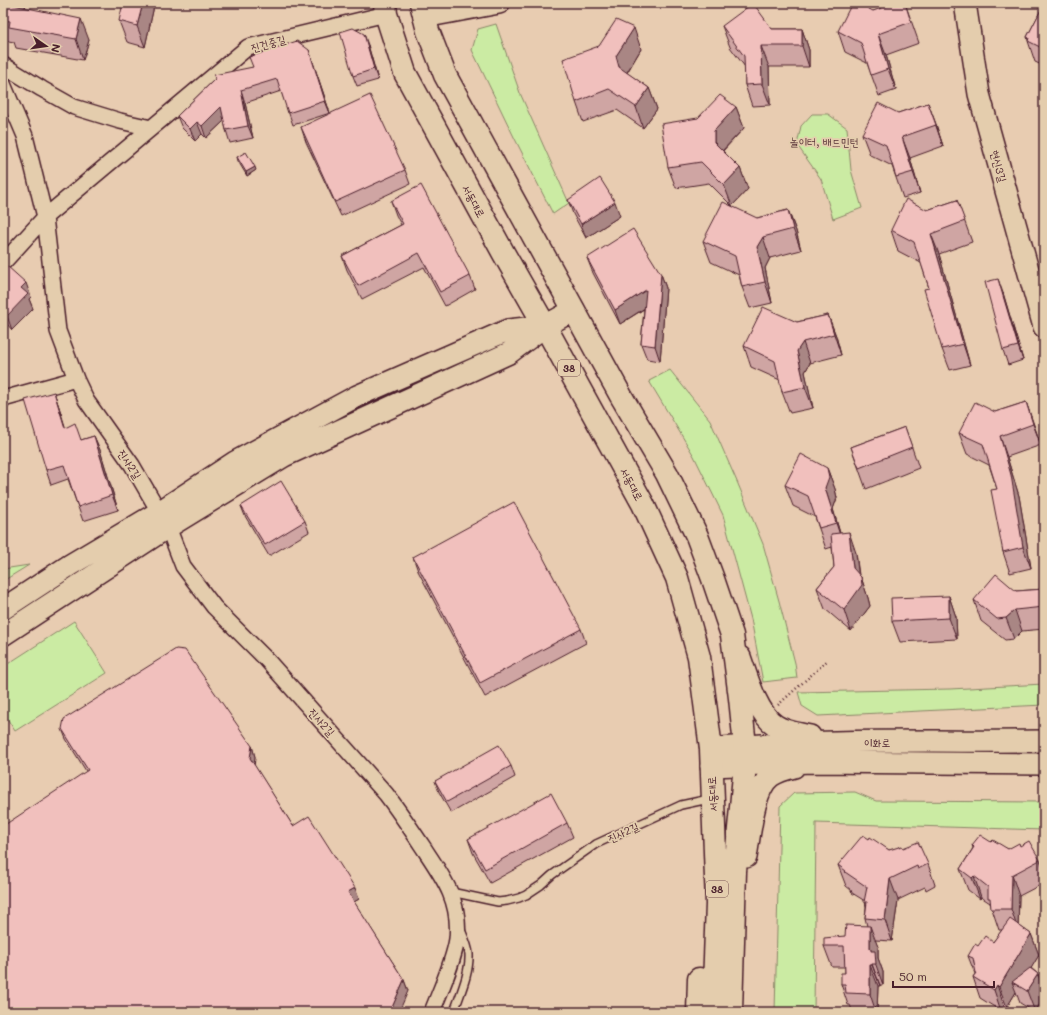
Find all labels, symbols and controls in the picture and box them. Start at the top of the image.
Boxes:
north arrow [26,26,66,66]
street label: 진건중길 [249,31,287,55]
text: N [48,43,64,54]
park label: 놀이터, 배드민턴 [790,134,859,149]
street label: 현신3길 [987,148,1011,184]
street label: 서동대로 [459,182,489,220]
road number: 38 [558,360,580,376]
street label: 진사2길 [115,446,145,482]
street label: 서동대로 [617,465,647,503]
street label: 진사2길 [305,705,339,739]
street label: 이화로 [864,735,890,750]
street label: 서동대로 [704,776,720,812]
street label: 진사2길 [605,818,641,846]
road number: 38 [706,881,728,897]
scale bar [893,963,994,989]
text: 50 m [899,968,927,984]

